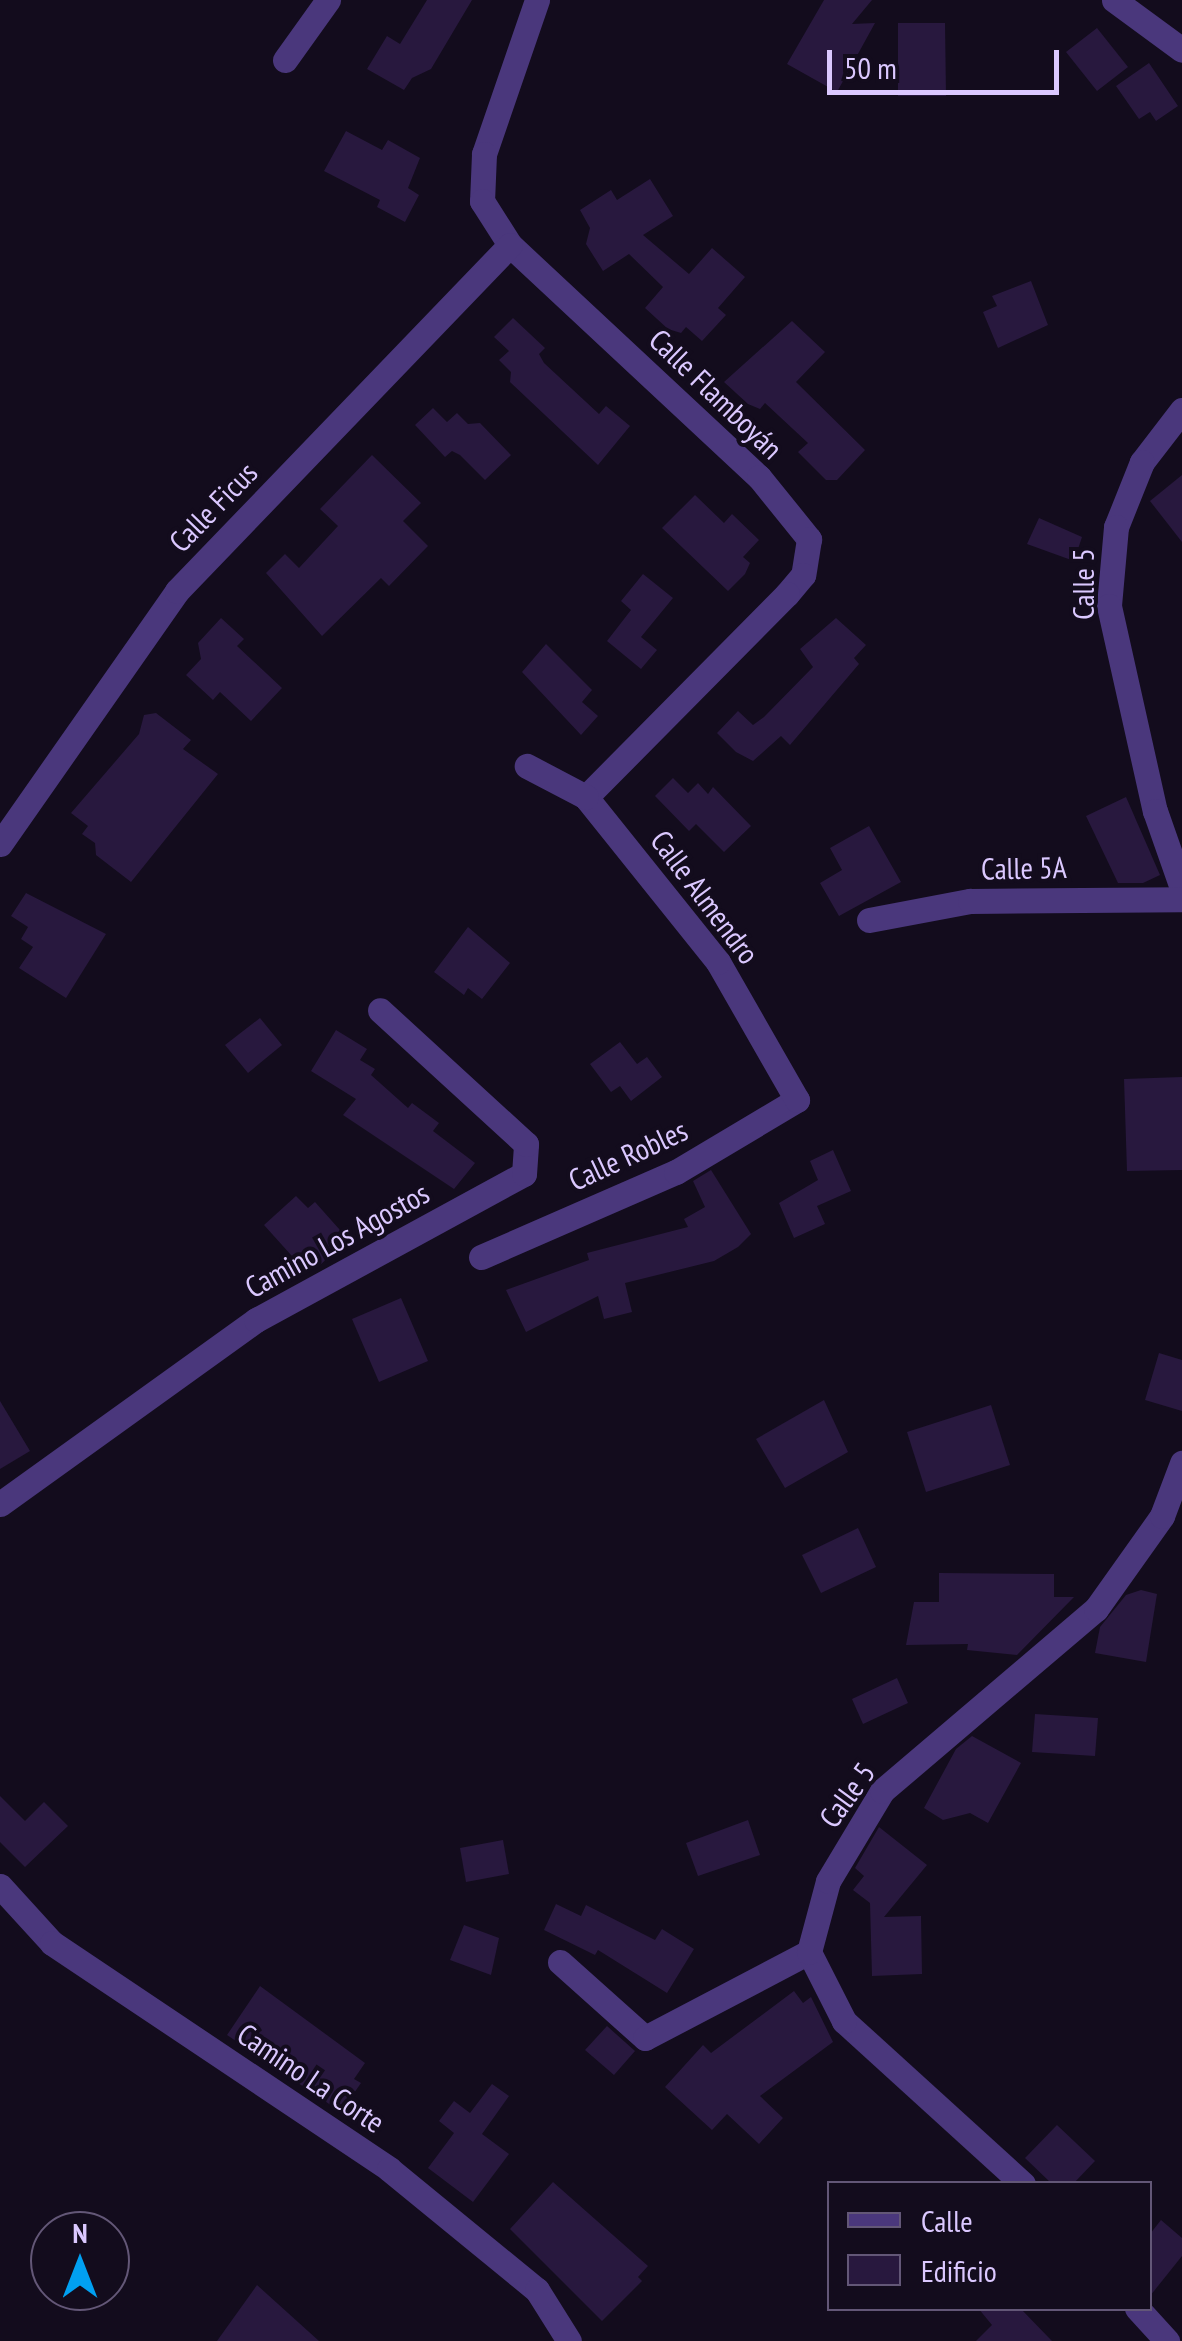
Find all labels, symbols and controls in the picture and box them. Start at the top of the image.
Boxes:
scale bar [832,30,1064,92]
text: 50 m [844,48,897,87]
street label: Calle Flamboyán [642,322,790,466]
street label: Calle Ficus [162,455,264,559]
street label: Calle 5 [1065,548,1101,620]
street label: Calle Almendro [643,823,767,971]
street label: Calle 5A [981,849,1067,887]
street label: Calle Robles [563,1112,693,1198]
street label: Camino Los Agostos [238,1174,436,1306]
street label: Calle 5 [811,1755,883,1835]
street label: Camino La Corte [231,2016,391,2140]
legend [827,2181,1152,2311]
text: Calle [921,2201,973,2240]
north arrow [30,2211,130,2311]
text: N [72,2214,88,2251]
text: Edificio [921,2251,997,2290]

